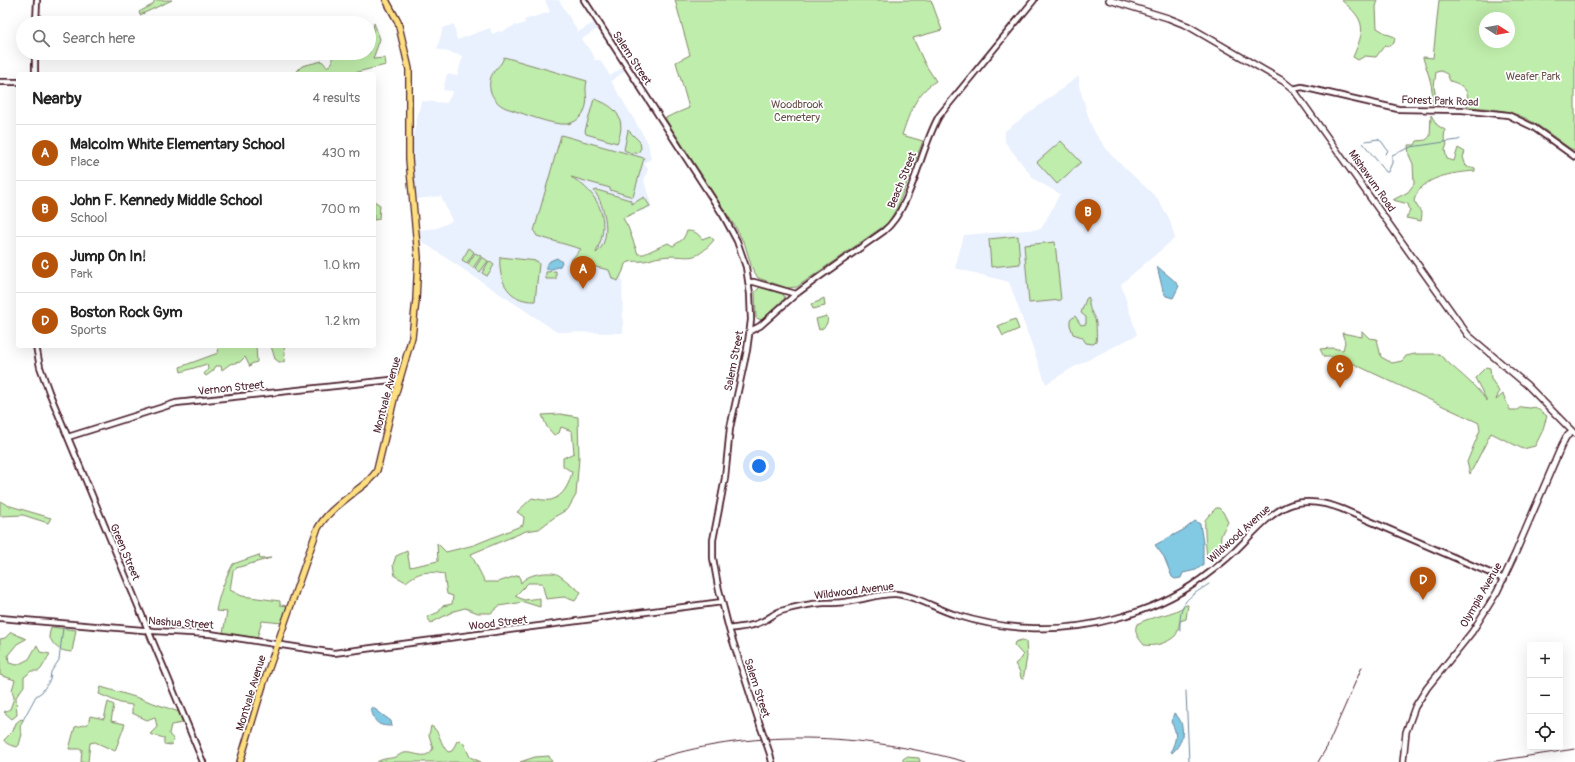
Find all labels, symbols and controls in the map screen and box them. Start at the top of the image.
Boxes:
north arrow [1479,12,1515,48]
search box [16,16,376,60]
icon: search [30,27,52,49]
text: Search here [62,29,135,48]
street label: Salem Street [610,29,654,88]
park label: Weafer Park [1506,70,1561,83]
text: Nearby [32,88,81,109]
text: 4 results [313,90,360,106]
street label: Forest Park Road [1401,93,1479,109]
park label: Woodbrook Cemetery [771,98,823,124]
text: Malcolm White Elementary School [70,135,285,154]
text: A [41,145,49,161]
text: 430 m [322,145,360,161]
street label: Mishawum Road [1346,148,1398,214]
street label: Beach Street [885,149,919,210]
text: Place [70,154,99,170]
text: John F. Kennedy Middle School [70,191,263,210]
pin: B [1075,199,1101,232]
text: B [41,201,49,217]
text: 700 m [321,201,360,217]
text: School [70,210,107,226]
text: Jump On In! [70,247,146,266]
pin: A [570,256,596,289]
text: C [41,257,49,273]
text: 1.0 km [323,257,360,273]
text: Park [70,266,93,282]
text: Boston Rock Gym [70,303,183,322]
text: D [41,313,49,329]
text: 1.2 km [325,313,360,329]
text: Sports [70,322,106,338]
street label: Salem Street [722,329,746,392]
street label: Montvale Avenue [371,355,404,435]
pin: C [1327,355,1353,388]
street label: Vernon Street [197,378,265,398]
your location [749,456,769,476]
street label: Wildwood Avenue [1205,502,1274,566]
street label: Green Street [107,522,143,583]
street label: Olympia Avenue [1457,560,1505,630]
pin: D [1410,567,1436,600]
street label: Wildwood Avenue [813,580,895,602]
street label: Wood Street [468,613,529,633]
street label: Nashua Street [148,614,215,632]
map controls [1527,642,1563,750]
button: + [1527,642,1563,678]
street label: Montvale Avenue [233,653,269,732]
street label: Salem Street [741,657,773,720]
button: − [1527,678,1563,714]
button: locate [1527,714,1563,750]

